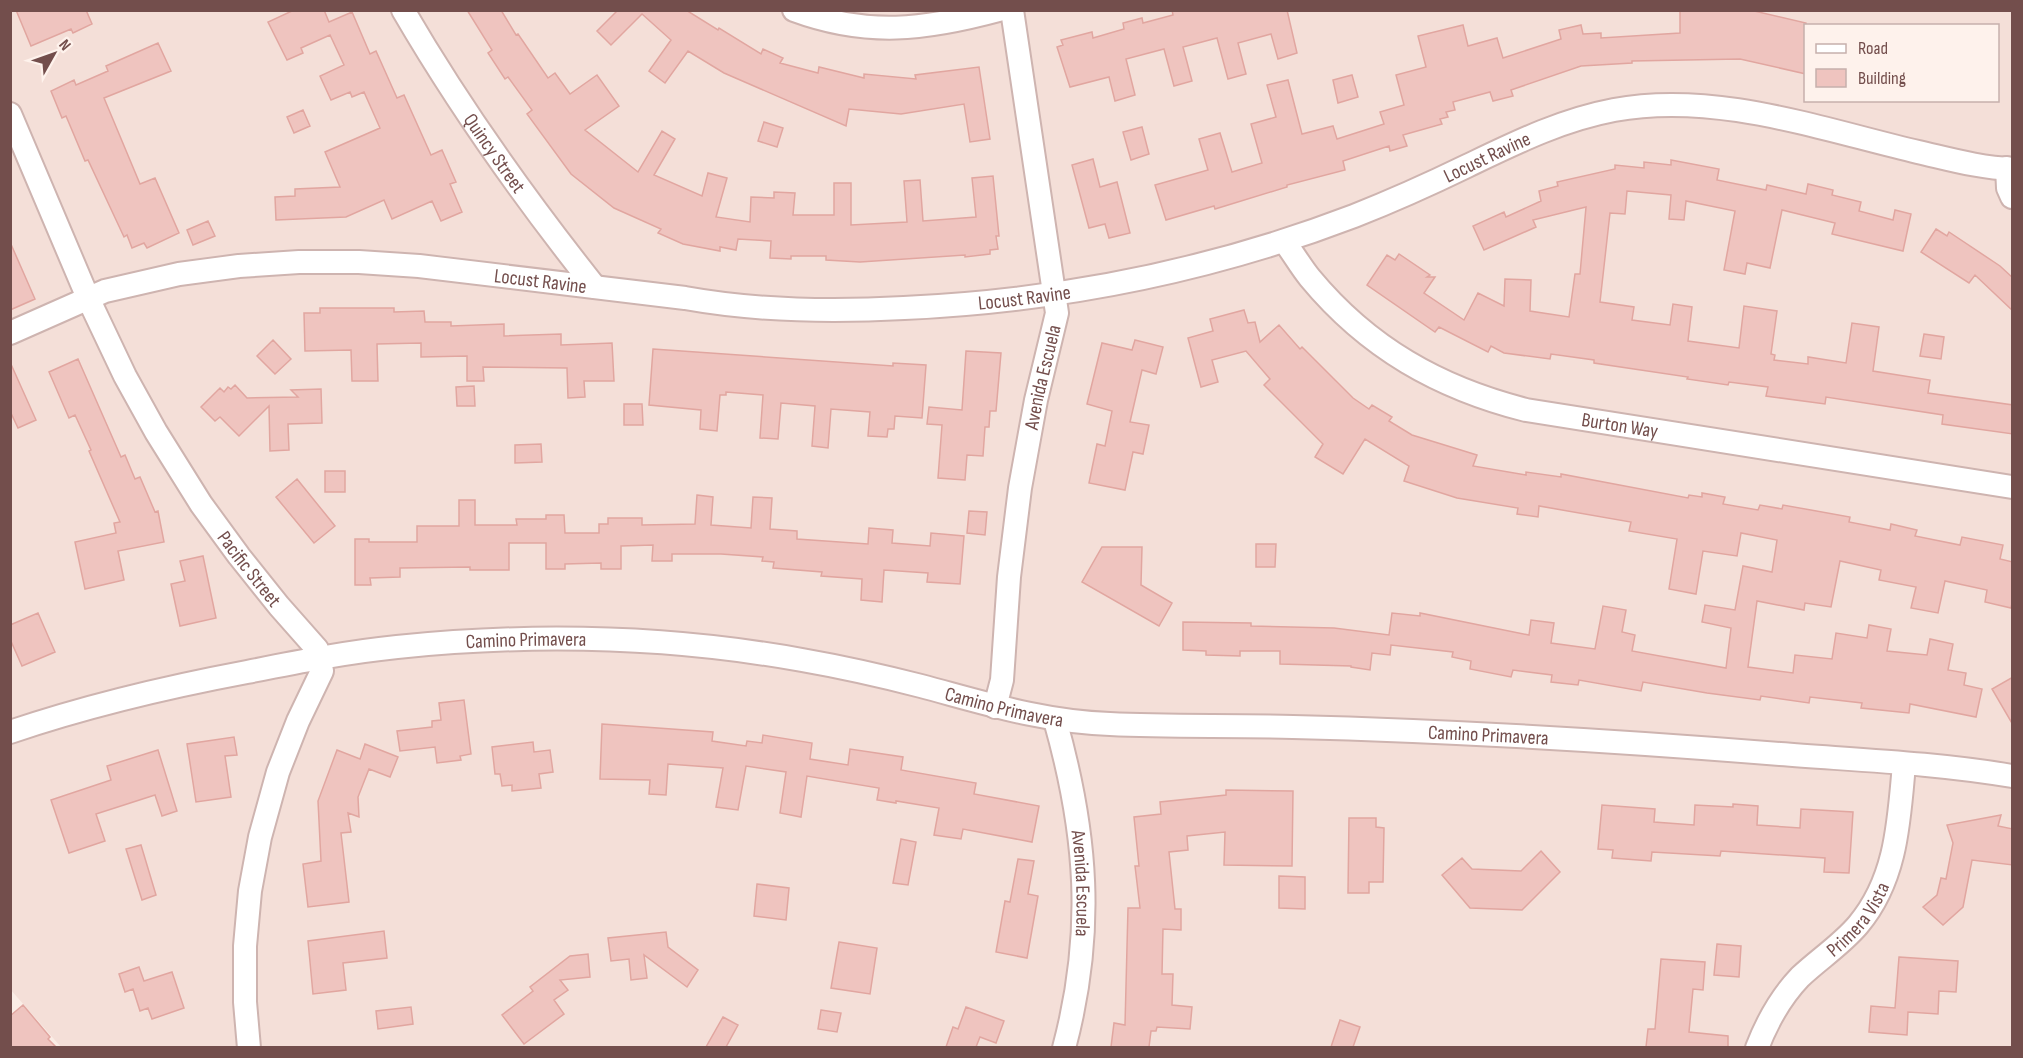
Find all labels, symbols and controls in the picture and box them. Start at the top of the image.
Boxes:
north arrow [24,24,84,84]
legend [1804,24,1999,102]
text: N [54,36,74,55]
text: Road [1858,38,1888,59]
text: Building [1858,68,1906,89]
street label: Quincy Street [458,109,530,198]
street label: Locust Ravine [1440,127,1534,188]
street label: Locust Ravine [493,264,588,299]
street label: Locust Ravine [977,280,1072,316]
street label: Avenida Escuela [1020,322,1067,432]
street label: Burton Way [1580,408,1660,444]
street label: Pacific Street [212,527,286,612]
street label: Camino Primavera [465,628,587,654]
street label: Camino Primavera [942,682,1065,733]
street label: Camino Primavera [1427,721,1549,751]
street label: Avenida Escuela [1066,828,1095,937]
street label: Primera Vista [1822,879,1895,962]

